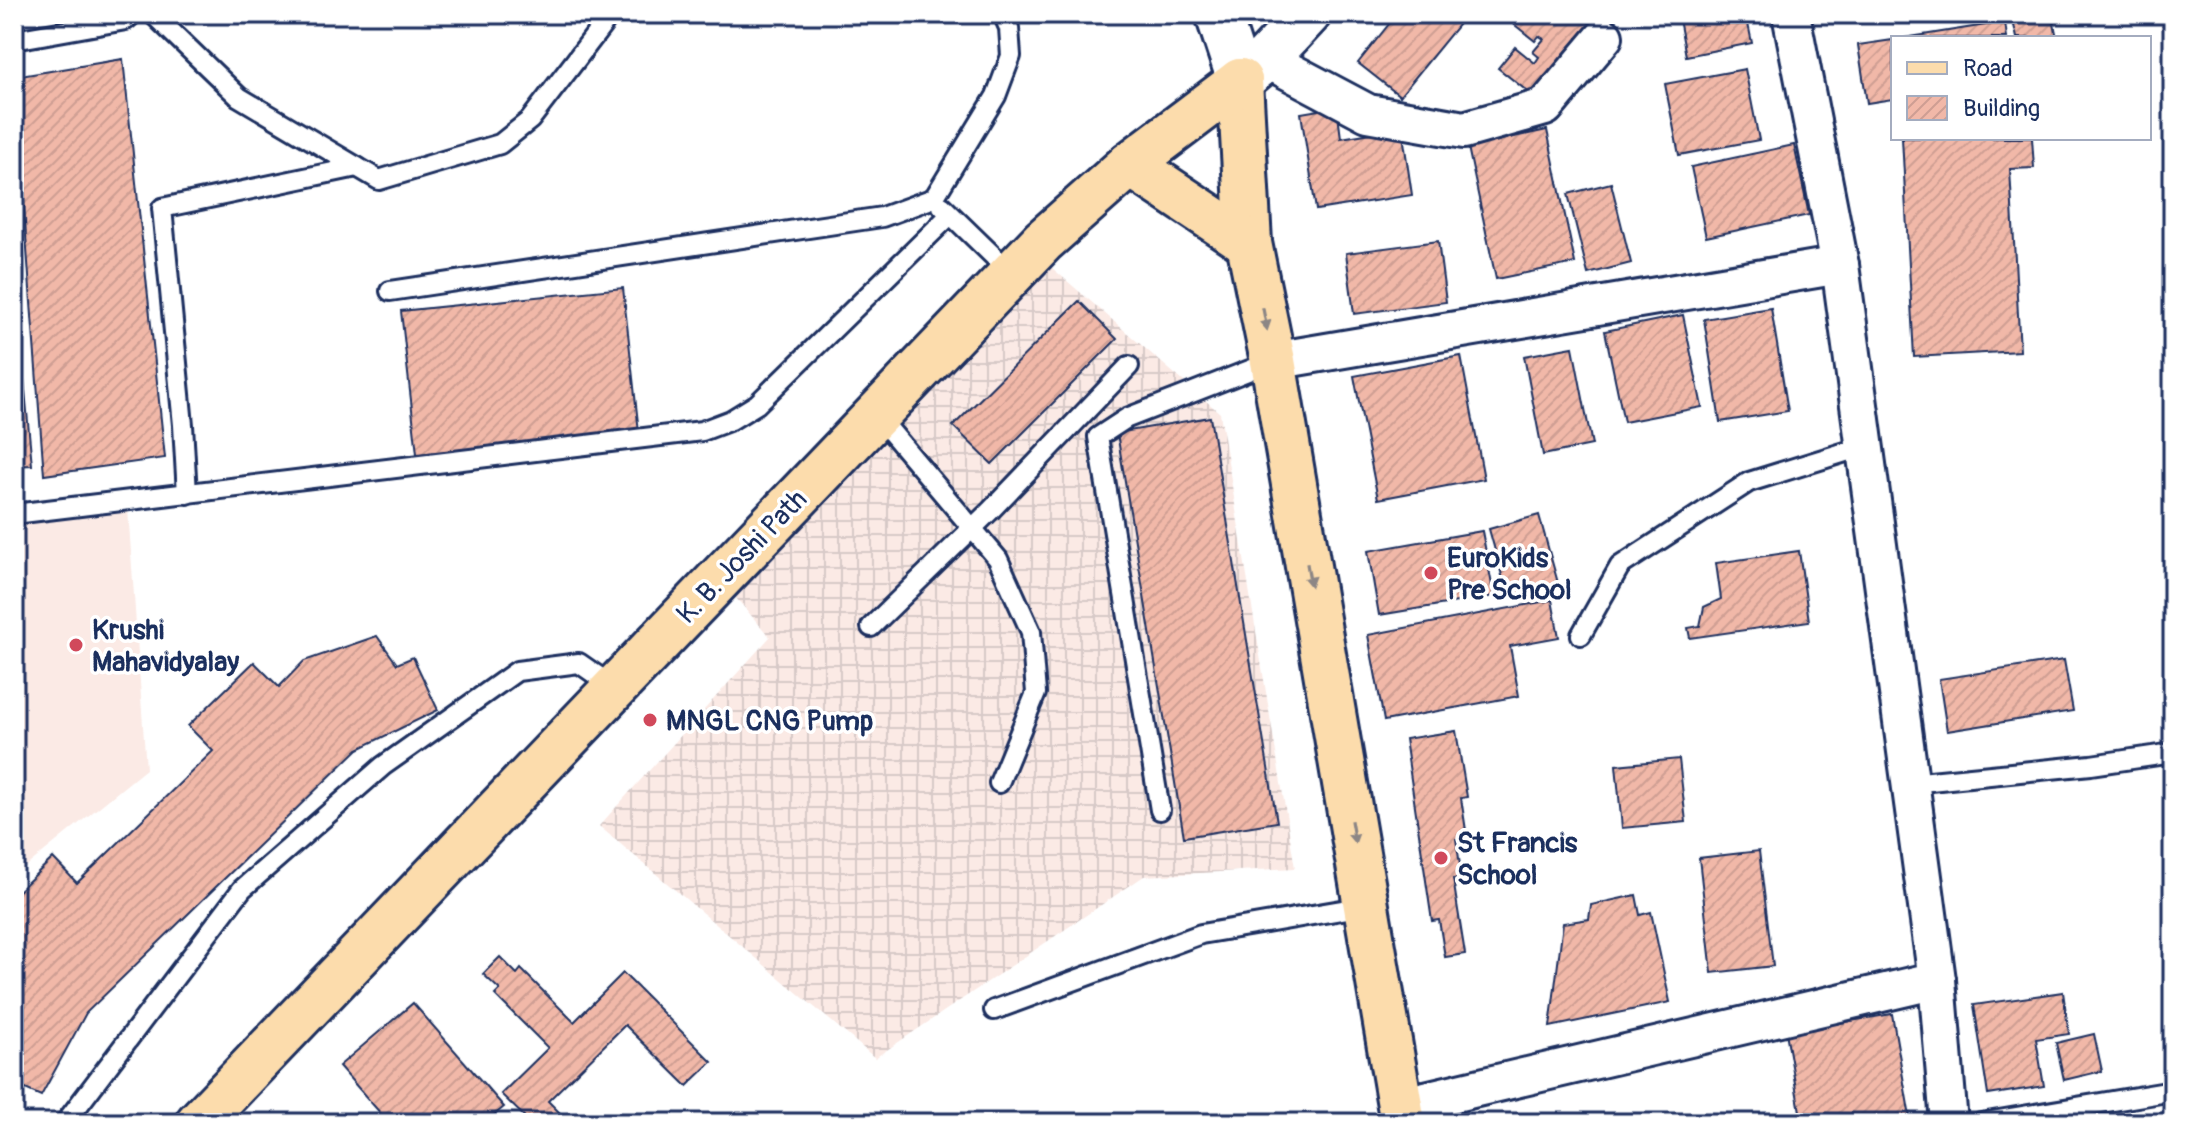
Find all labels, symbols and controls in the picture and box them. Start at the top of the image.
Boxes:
legend [1891,36,2151,140]
text: Road [1963,54,2013,83]
text: Building [1963,94,2040,123]
one-way arrow [1259,307,1271,332]
street label: K. B. Joshi Path [669,482,815,632]
place label: EuroKids Pre School [1447,541,1572,608]
one-way arrow [1304,563,1316,588]
marker: EuroKids Pre School [1422,564,1440,582]
place label: Krushi Mahavidyalay [92,613,239,680]
marker: Krushi Mahavidyalay [67,636,85,654]
place label: MNGL CNG Pump [666,704,873,739]
marker: MNGL CNG Pump [641,711,659,729]
one-way arrow [1347,820,1359,845]
place label: St Francis School [1457,826,1578,893]
marker: St Francis School [1432,849,1450,867]

